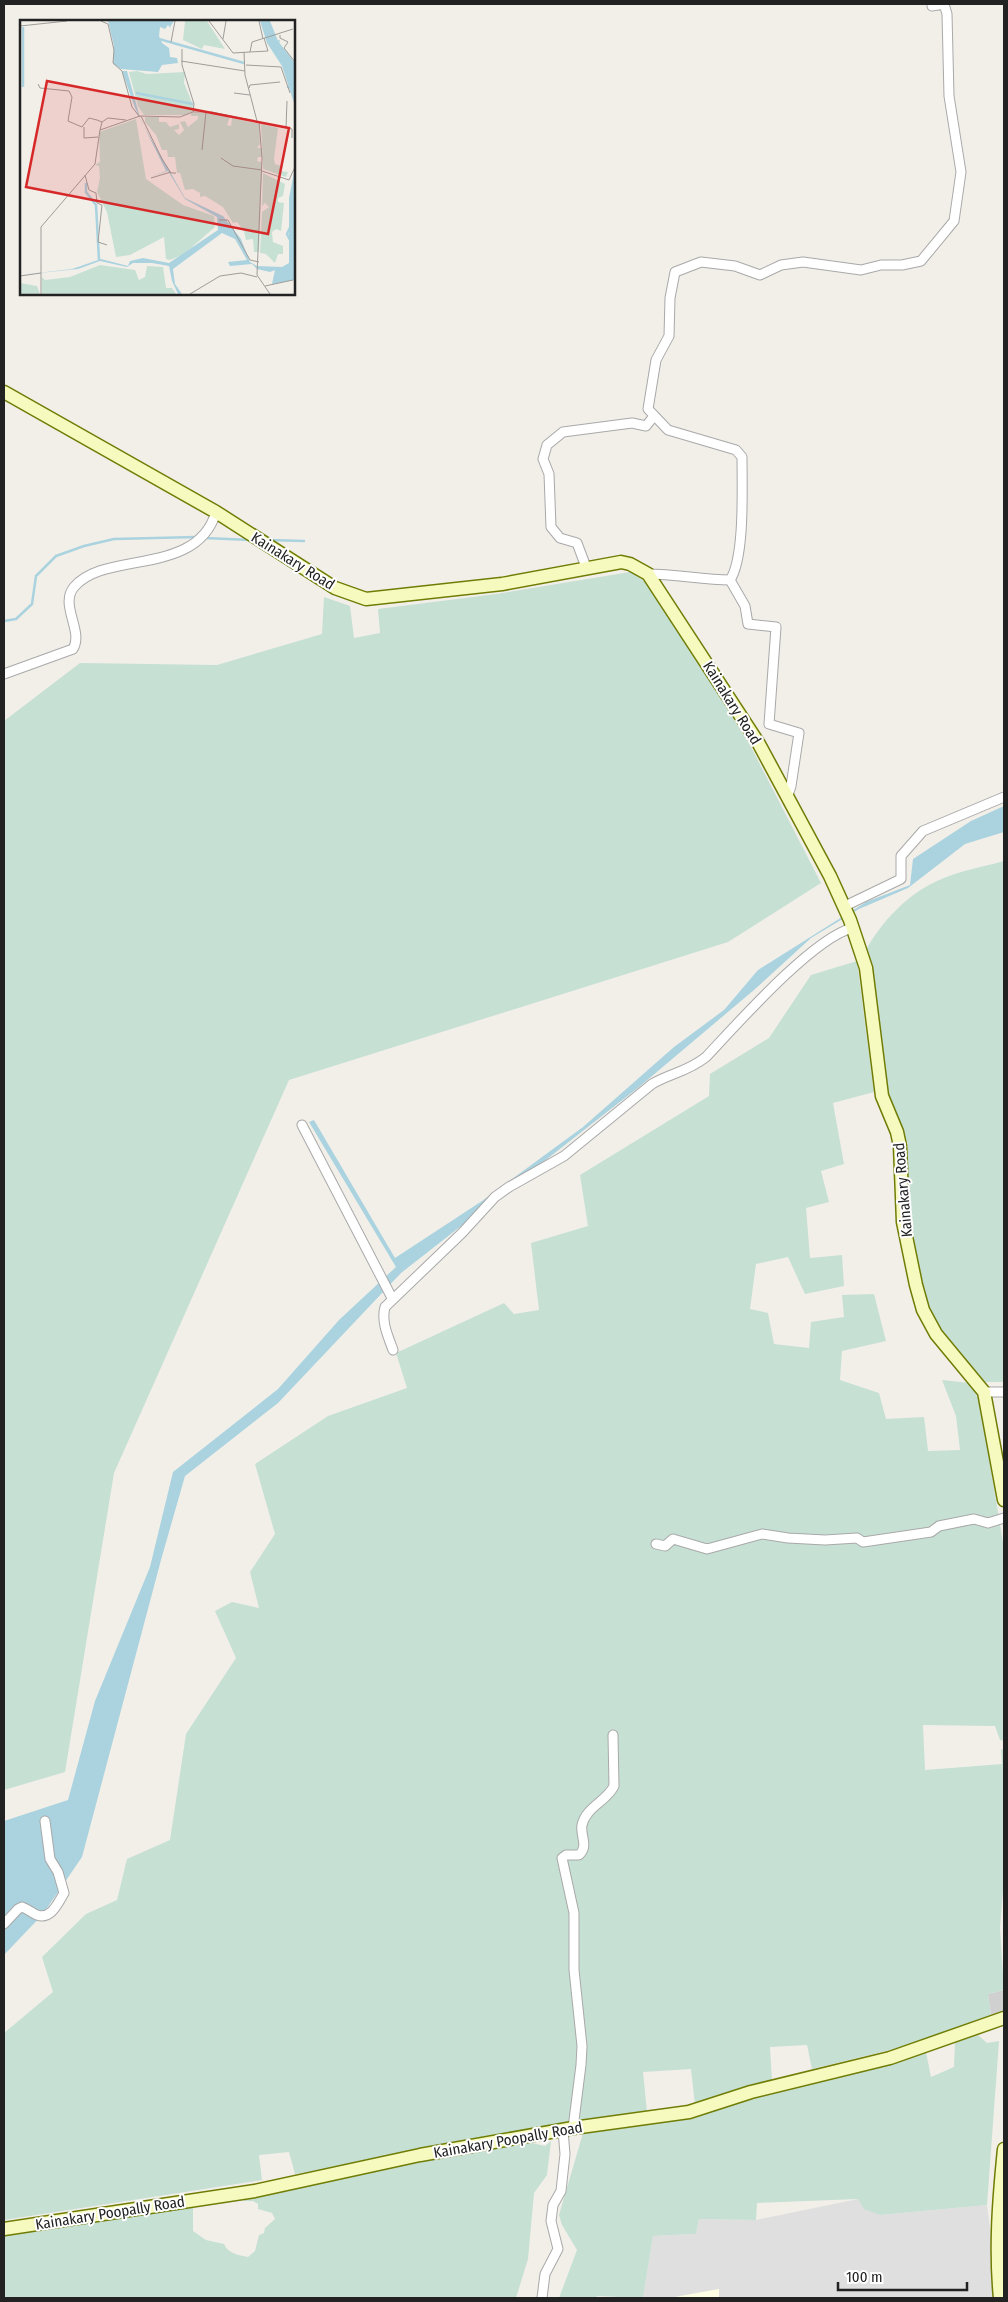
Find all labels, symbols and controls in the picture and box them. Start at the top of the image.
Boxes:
inset map [20,20,295,295]
street label: Kainakary Road [248,528,338,594]
street label: Kainakary Road [699,658,765,748]
street label: Kainakary Road [890,1142,916,1238]
street label: Kainakary Poopally Road [432,2118,584,2162]
street label: Kainakary Poopally Road [34,2192,186,2234]
scale bar [838,2260,967,2292]
text: 100 m [846,2268,883,2286]

